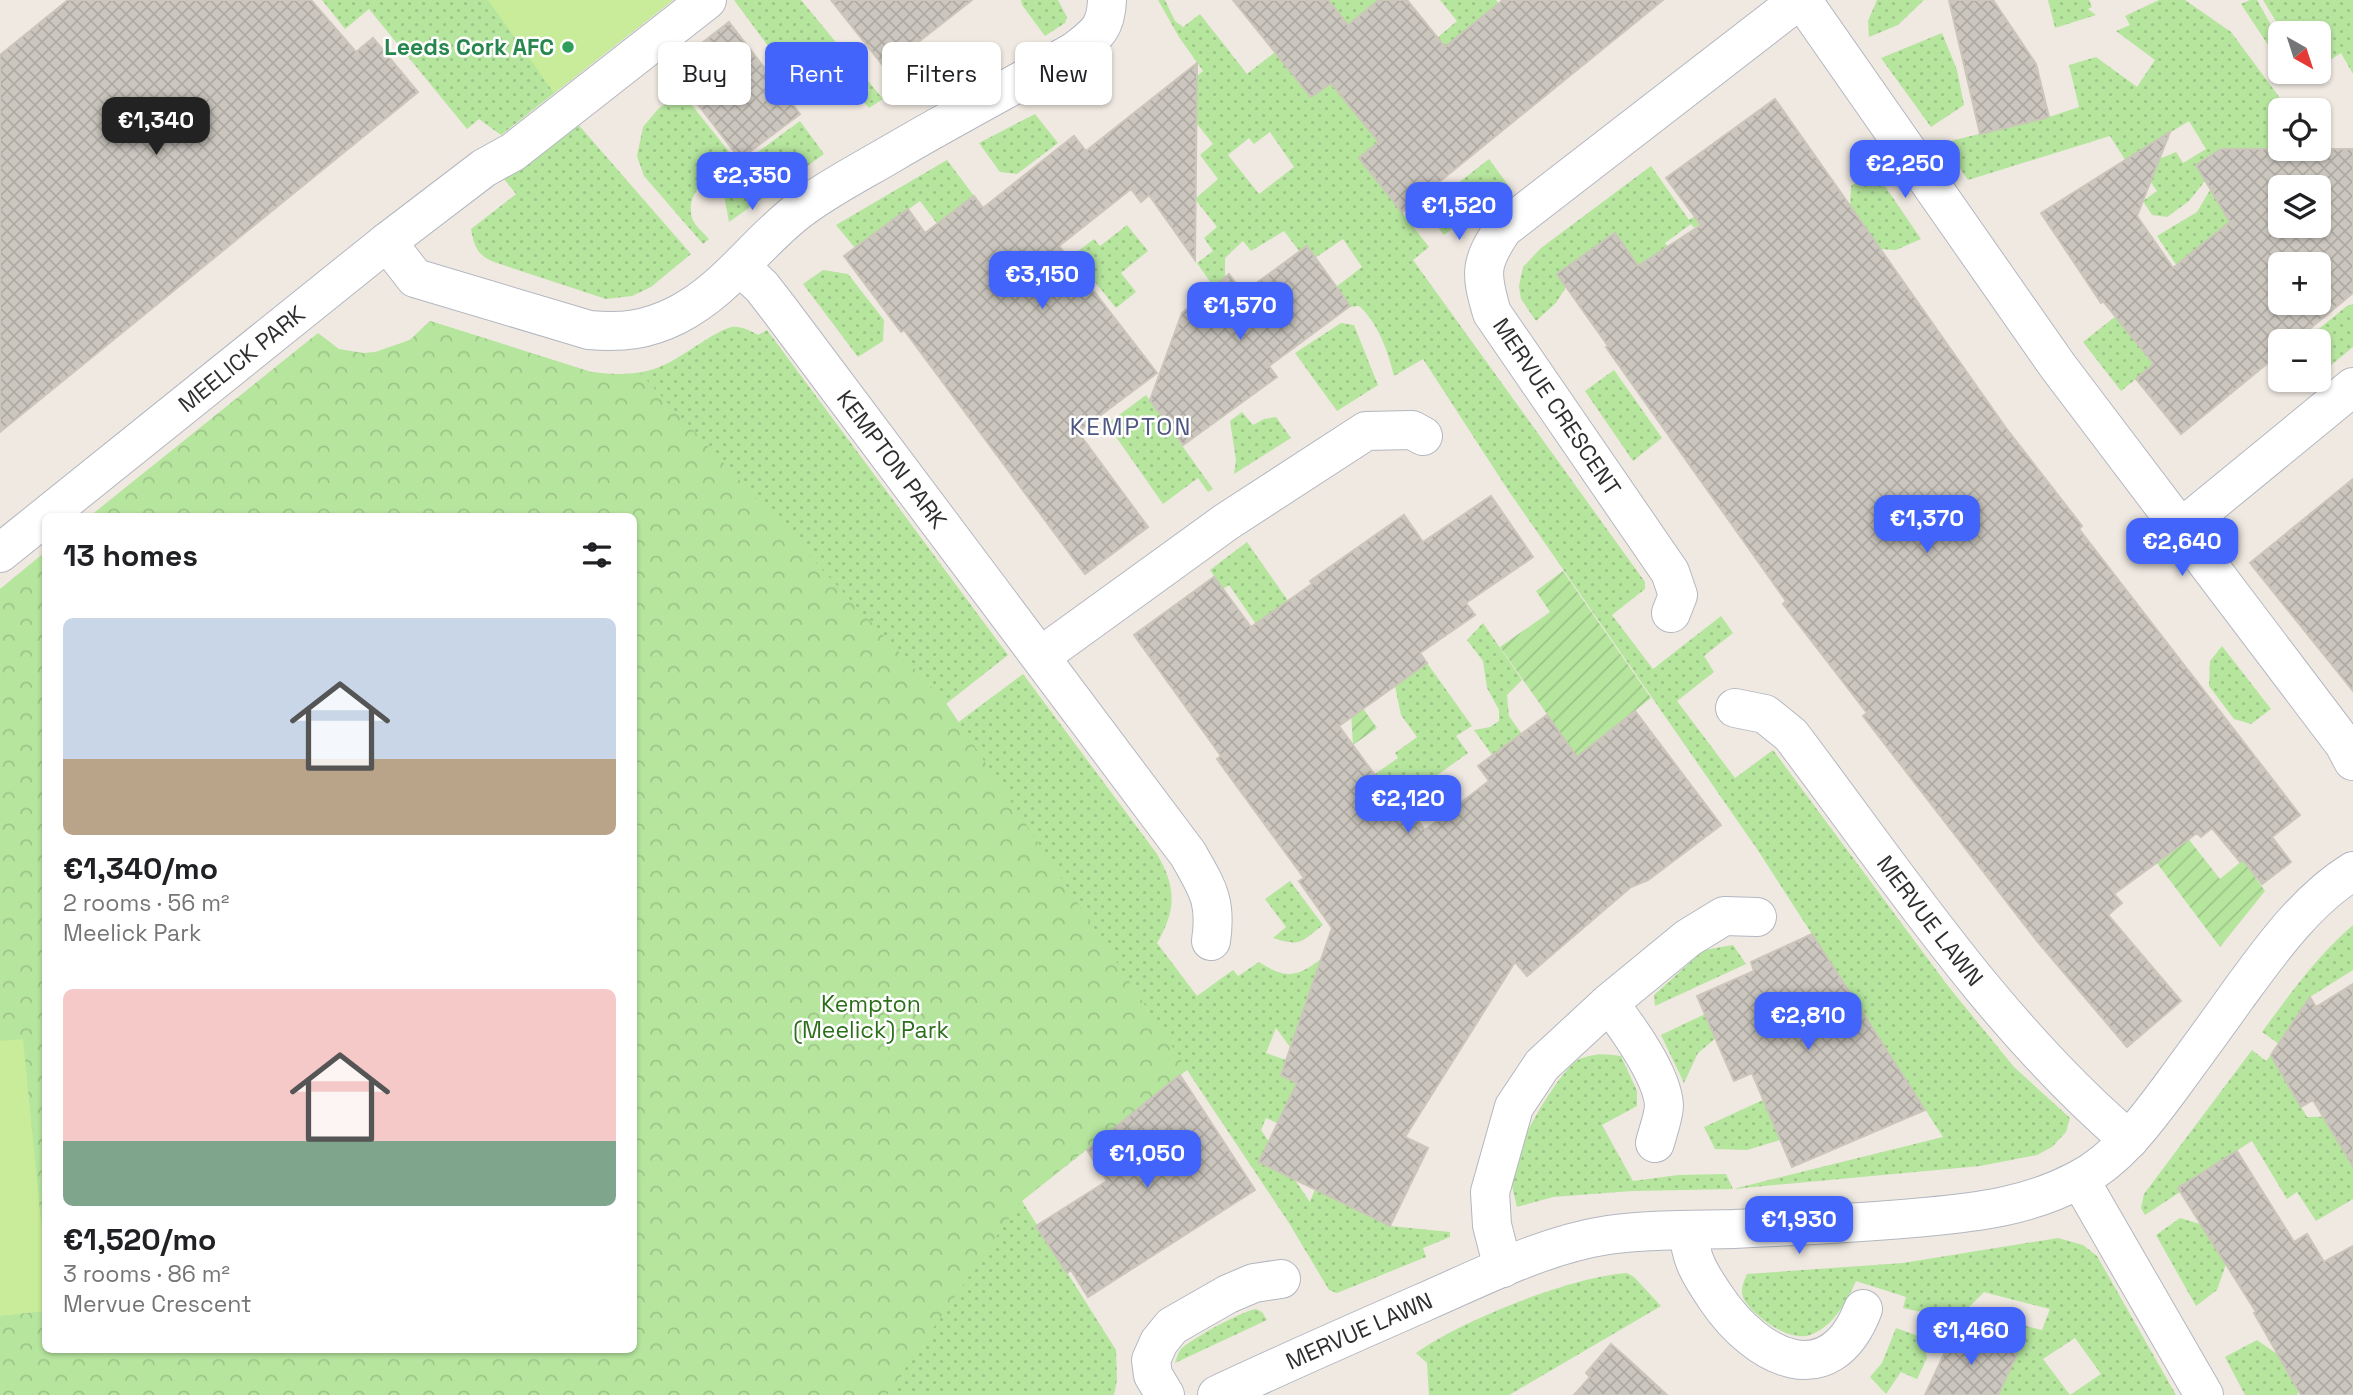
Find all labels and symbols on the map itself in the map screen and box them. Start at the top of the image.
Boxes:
north arrow [2268,21,2331,84]
place label: Leeds Cork AFC [384,32,554,62]
marker: Leeds Cork AFC [560,39,576,55]
pin: €1,340 [99,97,213,157]
pin: €2,250 [1848,140,1962,200]
pin: €2,350 [695,152,809,212]
pin: €1,520 [1402,182,1516,242]
pin: €3,150 [985,252,1099,311]
pin: €1,570 [1183,282,1297,342]
street label: MEELICK PARK [172,299,311,419]
street label: MERVUE CRESCENT [1486,312,1628,502]
street label: KEMPTON PARK [830,384,954,535]
district label: KEMPTON [1070,411,1192,442]
pin: €1,370 [1870,496,1984,555]
pin: €2,640 [2125,518,2239,578]
pin: €2,120 [1351,776,1465,835]
street label: MERVUE LAWN [1870,849,1990,992]
park label: Kempton (Meelick) Park [793,989,949,1045]
pin: €2,810 [1751,992,1865,1052]
pin: €1,050 [1090,1130,1204,1190]
pin: €1,930 [1742,1196,1856,1256]
street label: MERVUE LAWN [1281,1285,1437,1376]
pin: €1,460 [1914,1308,2028,1367]

